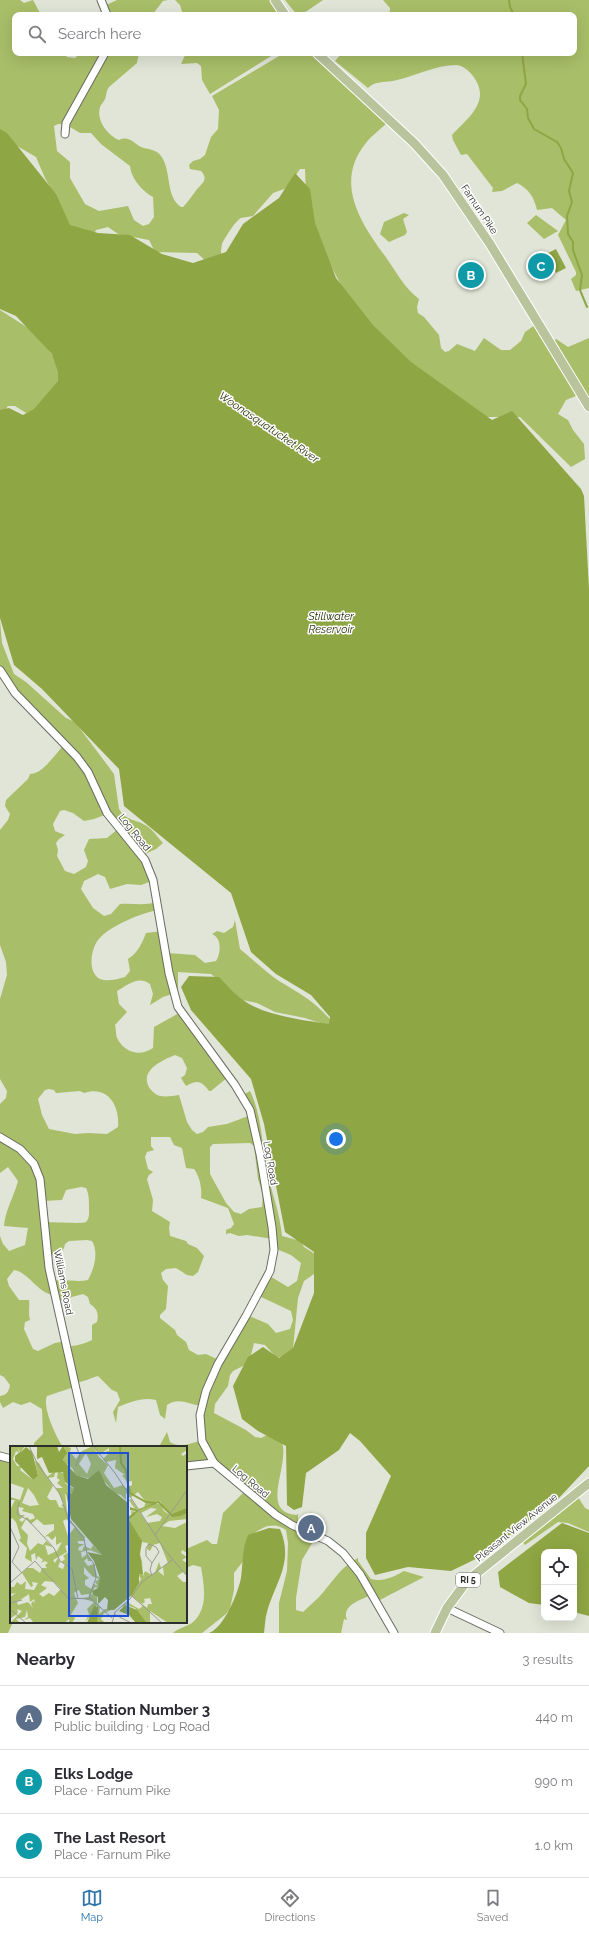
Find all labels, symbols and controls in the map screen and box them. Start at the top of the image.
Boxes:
search box [12,12,577,56]
icon: search [26,23,48,45]
text: Search here [58,25,141,43]
street label: Farnum Pike [459,183,500,236]
pin: C [528,251,554,281]
pin: B [458,260,484,290]
water label: Woonasquatucket River [216,389,322,466]
water label: Stillwater Reservoir [307,610,355,636]
street label: Log Road [116,812,153,853]
your location [326,1129,346,1149]
street label: Log Road [261,1140,280,1186]
street label: Williams Road [52,1249,75,1316]
inset map [10,1446,187,1623]
street label: Log Road [230,1463,271,1500]
street label: Pleasant View Avenue [473,1491,559,1564]
pin: A [298,1513,324,1543]
map controls [541,1549,577,1621]
button: locate [541,1549,577,1585]
road number: RI 5 [456,1573,480,1587]
button: layers [541,1585,577,1621]
text: Nearby [16,1649,75,1669]
text: 3 results [523,1652,573,1667]
text: Fire Station Number 3 [54,1701,210,1719]
text: A [25,1710,33,1725]
text: 440 m [536,1710,573,1725]
text: Public building · Log Road [54,1719,210,1734]
text: Elks Lodge [54,1765,133,1783]
text: B [25,1774,33,1789]
text: 990 m [535,1774,573,1789]
text: Place · Farnum Pike [54,1783,171,1798]
text: The Last Resort [54,1829,166,1847]
text: C [25,1838,33,1853]
text: 1.0 km [535,1838,573,1853]
text: Place · Farnum Pike [54,1847,171,1862]
tab: Map [81,1887,103,1924]
tab: Directions [265,1887,315,1924]
tab: Saved [477,1887,508,1924]

